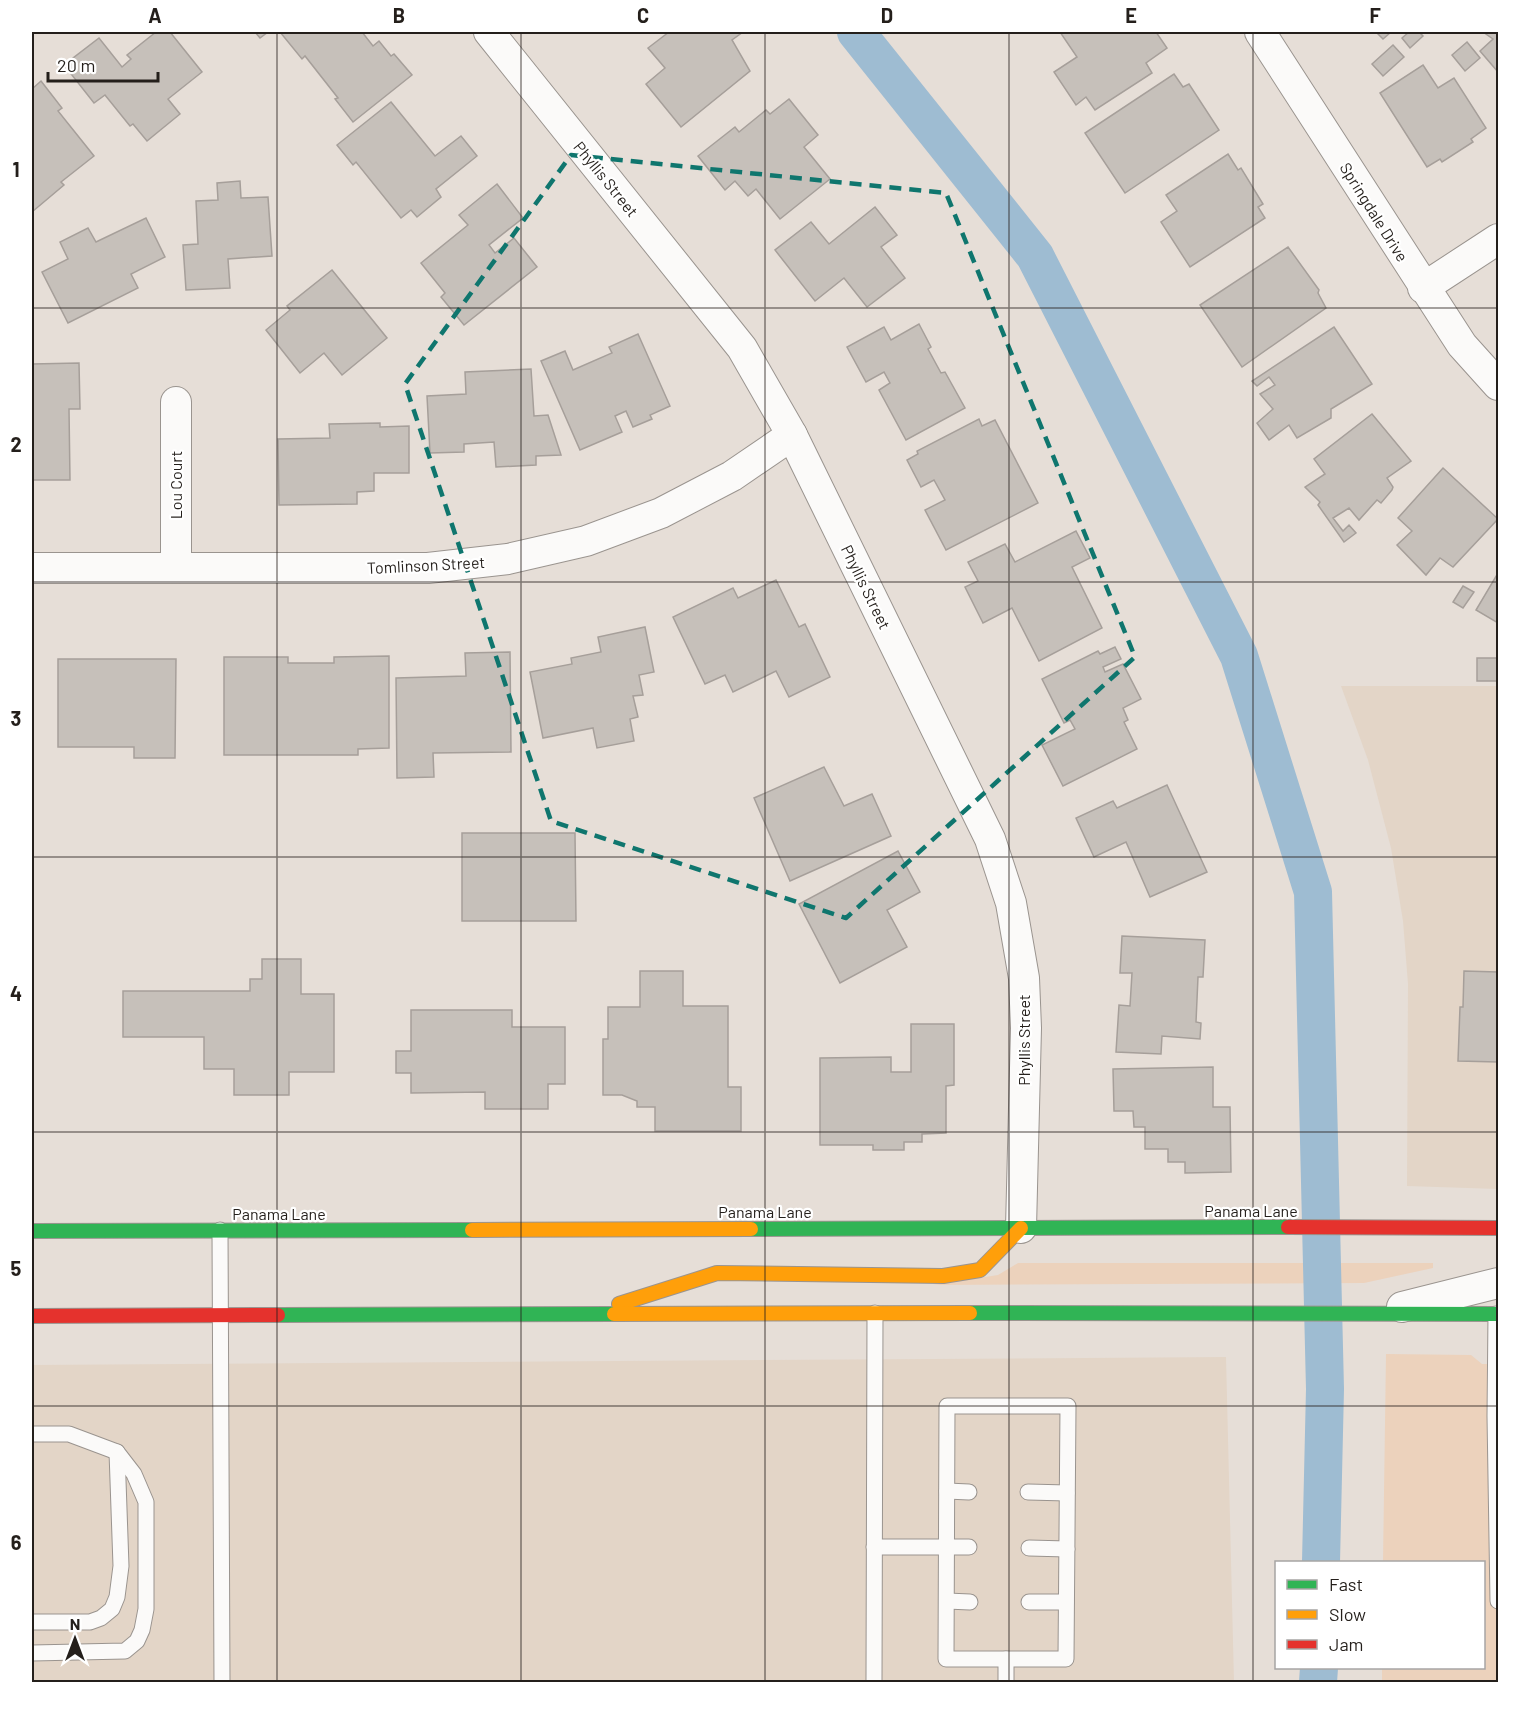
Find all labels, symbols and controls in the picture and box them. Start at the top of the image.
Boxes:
text: A [148,3,162,27]
text: B [393,3,405,27]
text: C [637,3,649,27]
text: D [881,3,893,27]
text: E [1125,3,1137,27]
text: F [1369,3,1381,27]
scale bar [48,45,158,83]
text: 20 m [57,54,95,76]
street label: Phyllis Street [570,137,643,220]
text: 1 [12,157,20,181]
street label: Springdale Drive [1336,159,1412,265]
text: 2 [10,432,22,456]
street label: Lou Court [166,451,185,519]
street label: Phyllis Street [838,542,895,632]
street label: Tomlinson Street [366,552,486,577]
text: 3 [11,706,21,730]
text: 4 [10,981,22,1005]
street label: Phyllis Street [1014,994,1033,1086]
street label: Panama Lane [1204,1201,1298,1220]
street label: Panama Lane [718,1202,812,1221]
street label: Panama Lane [232,1204,326,1223]
text: 5 [11,1256,22,1280]
text: 6 [11,1530,22,1554]
legend [1275,1561,1485,1669]
text: Fast [1329,1573,1363,1595]
text: Slow [1329,1603,1366,1625]
north arrow [45,1609,105,1669]
text: N [70,1614,80,1633]
text: Jam [1329,1633,1363,1655]

